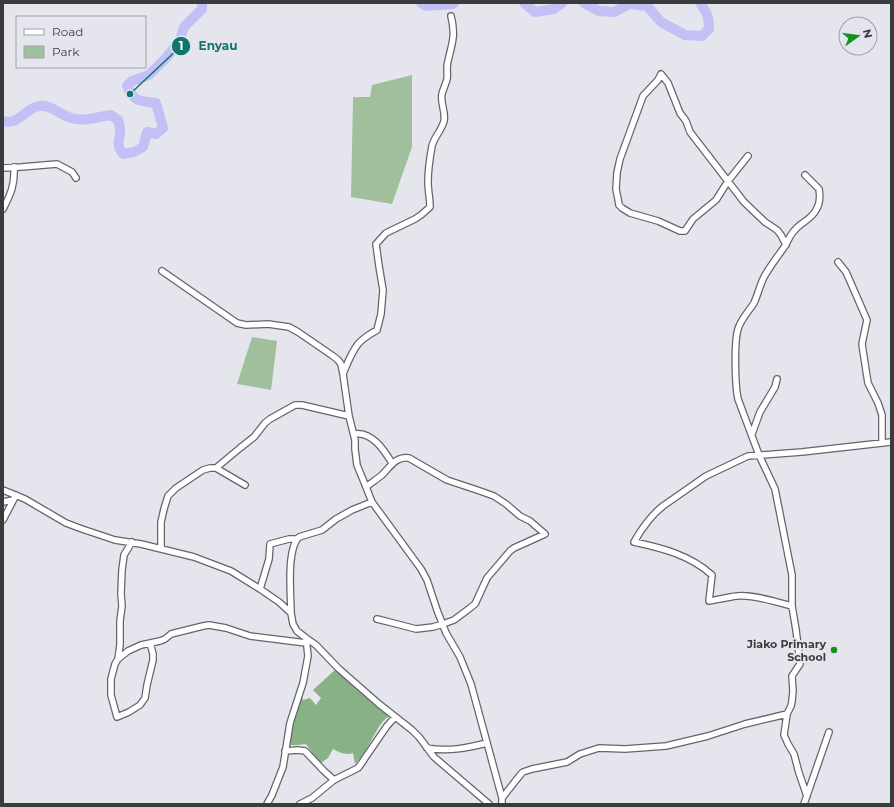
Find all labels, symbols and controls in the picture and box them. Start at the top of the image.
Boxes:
legend [16,16,146,68]
north arrow [838,16,878,56]
text: Road [52,24,83,39]
text: N [860,28,876,40]
callout: Enyau [171,34,246,58]
text: 1 [179,38,183,53]
text: Enyau [199,38,237,53]
text: Park [52,44,80,59]
place label: Jiako Primary School [746,637,826,664]
marker: Jiako Primary School [829,645,839,655]

